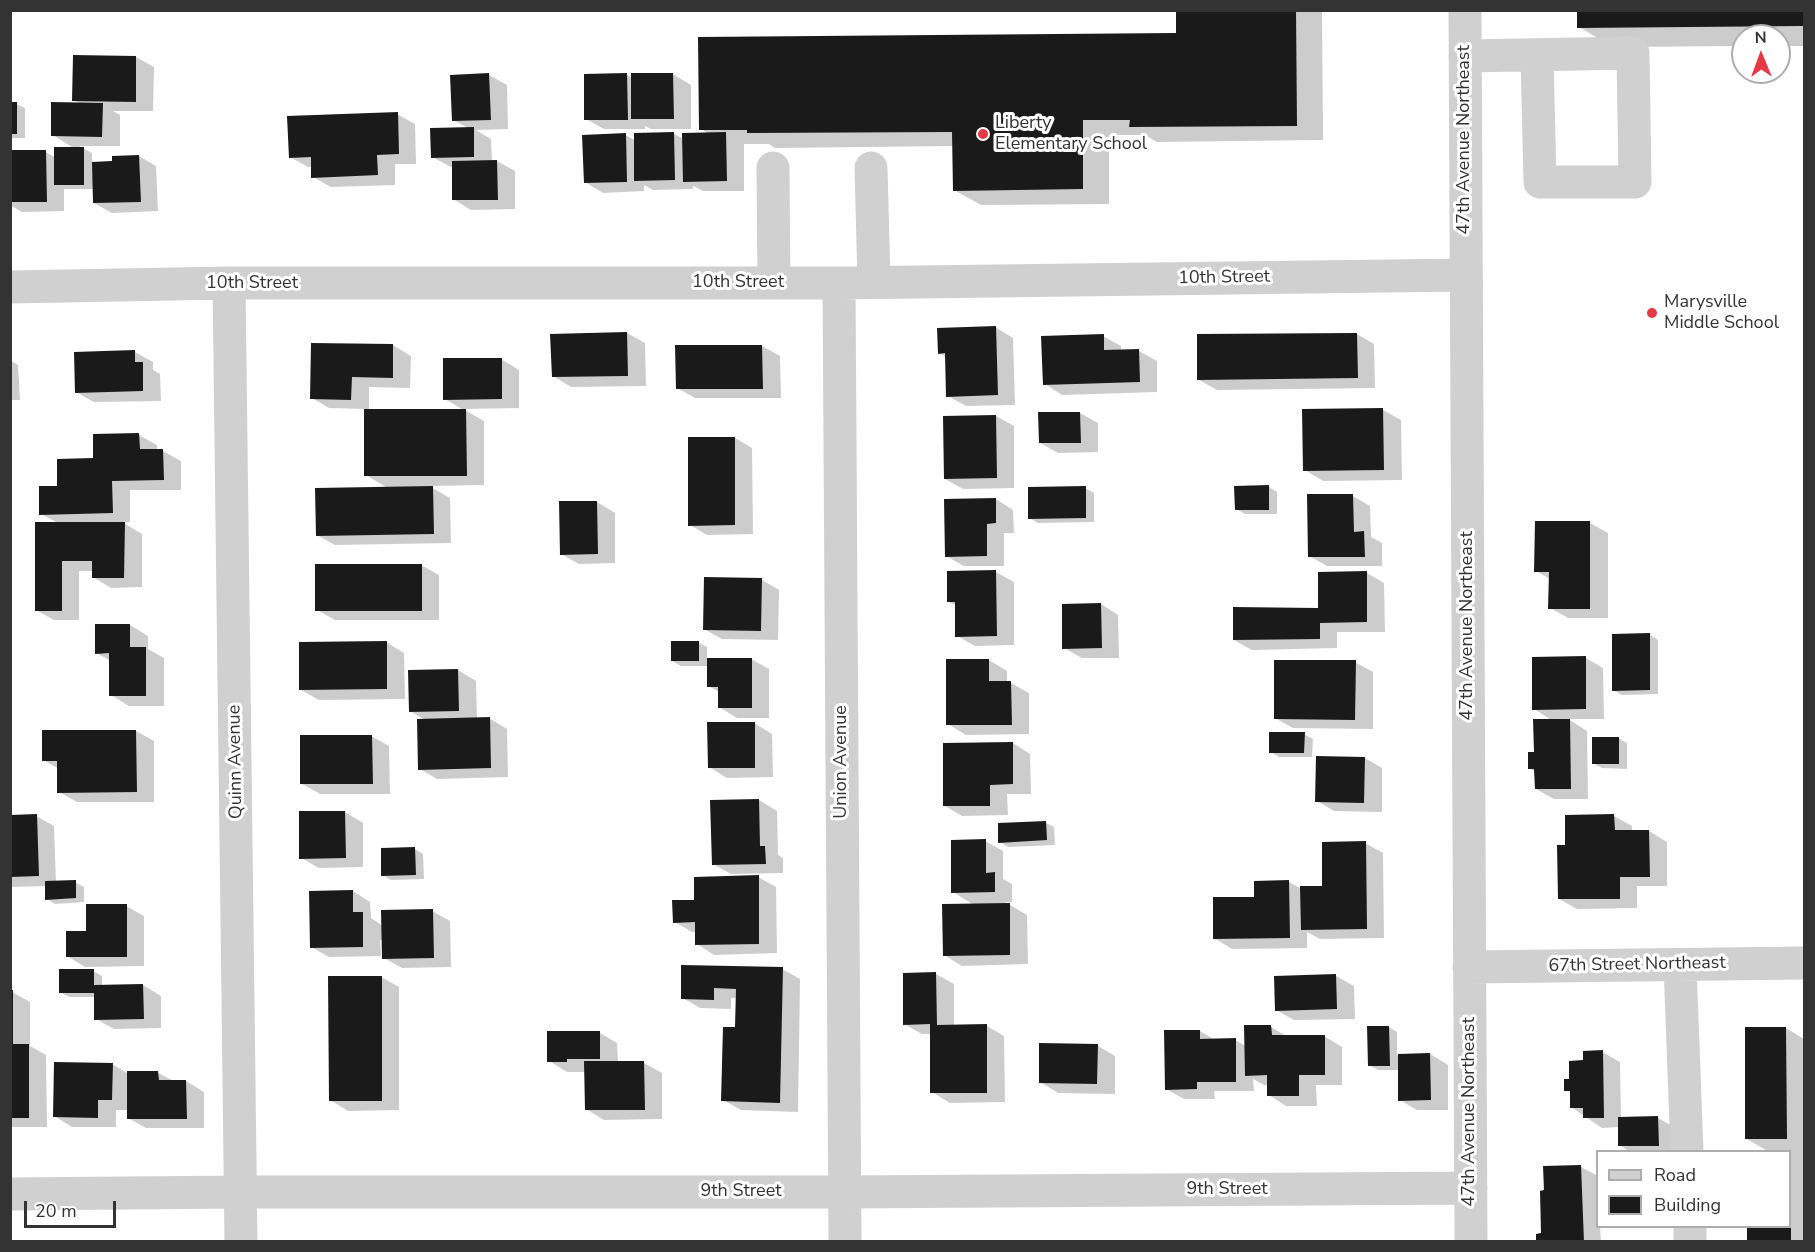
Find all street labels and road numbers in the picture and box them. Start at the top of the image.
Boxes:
street label: 47th Avenue Northeast [1454,45,1476,235]
street label: 10th Street [1178,266,1270,290]
street label: 10th Street [692,272,784,294]
street label: 10th Street [206,273,298,295]
street label: 47th Avenue Northeast [1457,531,1479,721]
street label: Quinn Avenue [224,705,248,819]
street label: Union Avenue [831,705,853,819]
street label: 67th Street Northeast [1548,953,1726,977]
street label: 47th Avenue Northeast [1459,1017,1481,1207]
street label: 9th Street [1186,1179,1268,1201]
street label: 9th Street [700,1181,782,1203]

